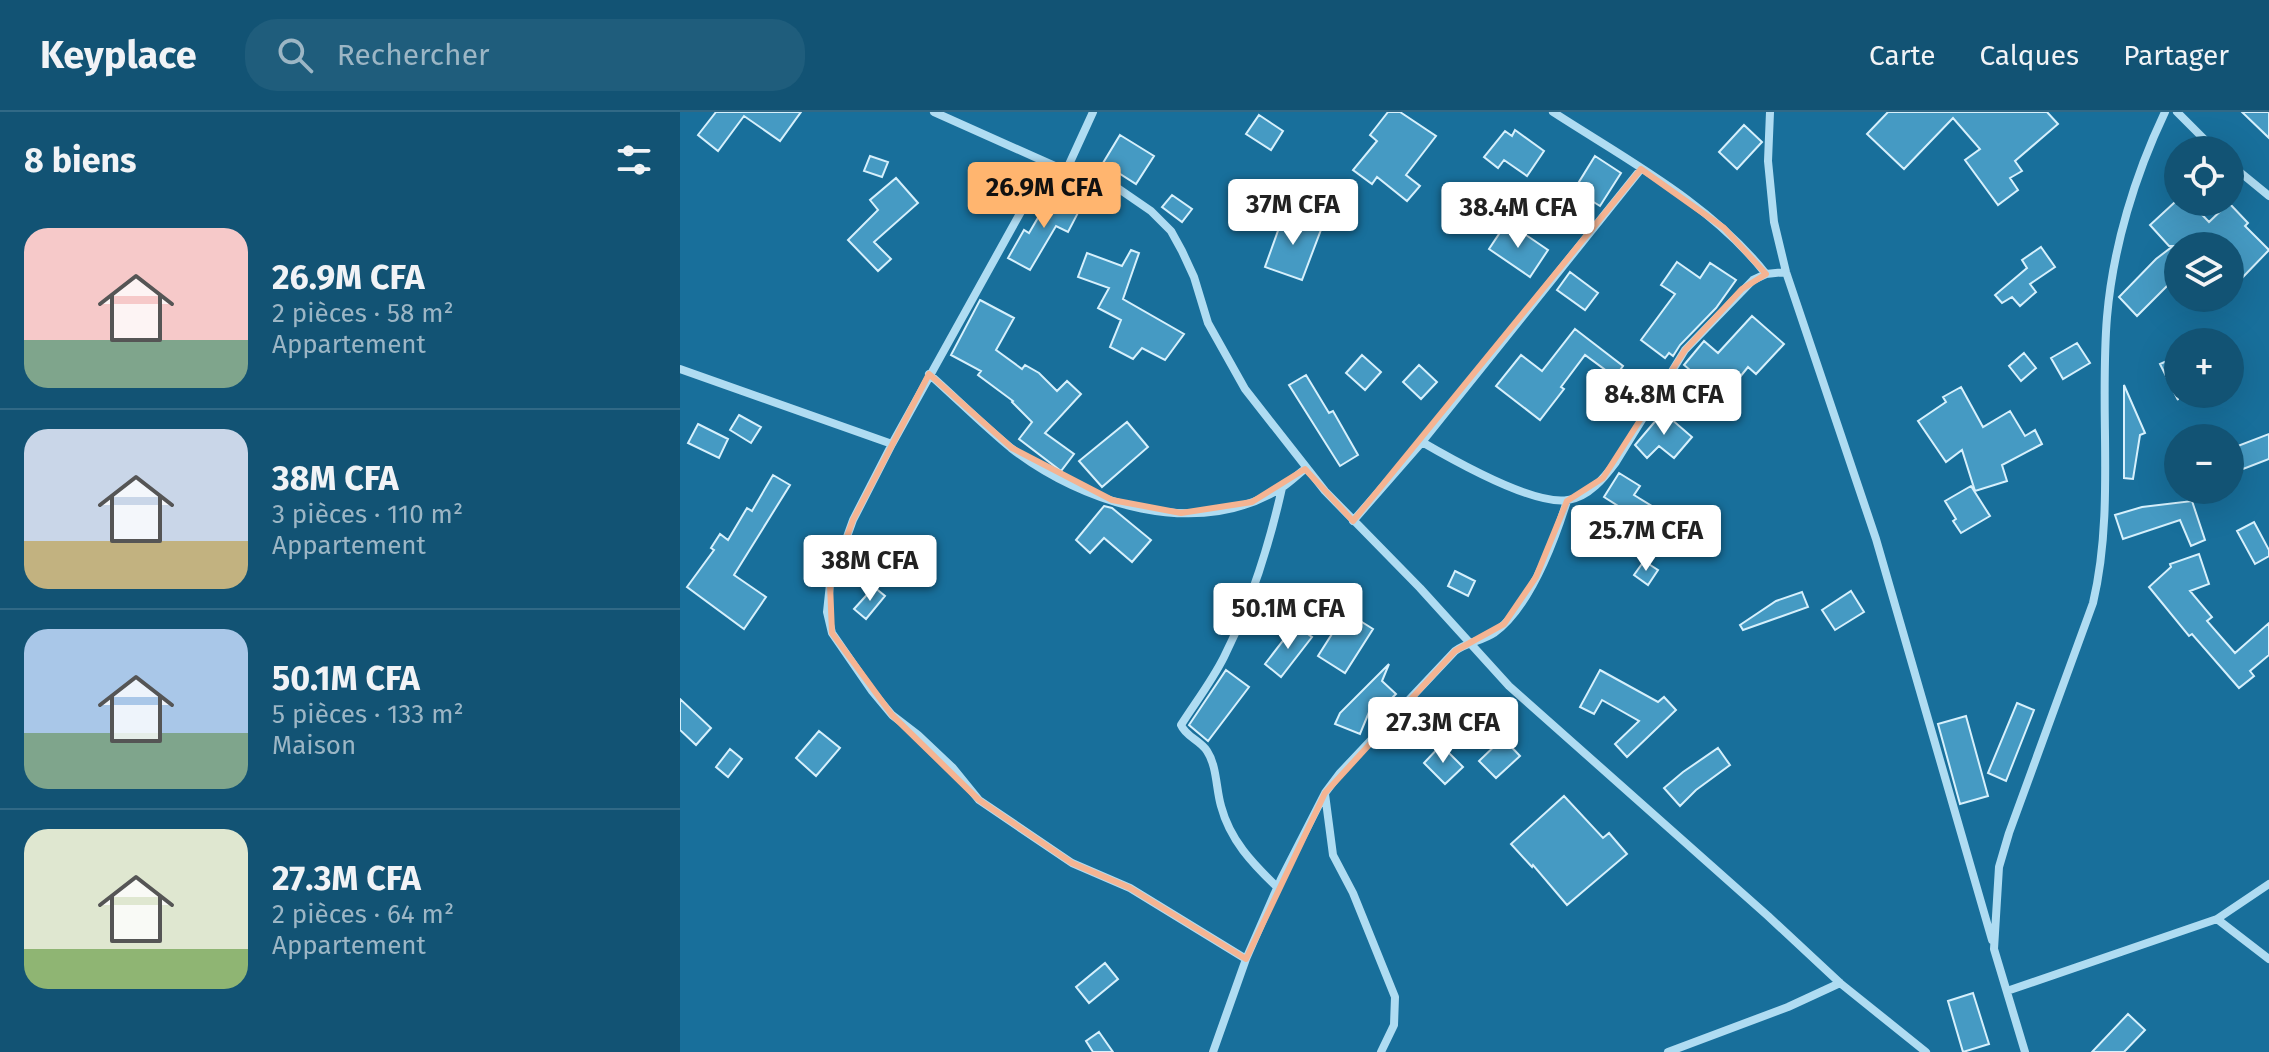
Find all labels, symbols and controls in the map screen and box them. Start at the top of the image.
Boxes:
search box [245,19,805,91]
text: Keyplace [40,32,197,78]
icon: search [273,33,317,77]
text: Rechercher [337,37,490,73]
text: Carte [1869,39,1935,72]
text: Calques [1979,39,2079,72]
text: Partager [2123,39,2229,72]
map controls [2164,136,2244,504]
button: locate [2164,136,2244,216]
icon: filters [612,138,656,182]
text: 8 biens [24,140,137,181]
pin: 26.9M CFA [952,162,1136,230]
text: 26.9M CFA [986,172,1102,203]
pin: 37M CFA [1219,179,1367,247]
pin: 38.4M CFA [1426,182,1610,250]
text: 37M CFA [1246,189,1340,220]
text: 38.4M CFA [1459,192,1577,223]
button: layers [2164,232,2244,312]
text: 26.9M CFA [272,257,424,298]
icon: home [88,260,184,356]
text: 2 pièces · 58 m² [272,298,454,329]
button: + [2164,328,2244,408]
text: Appartement [272,329,426,360]
pin: 84.8M CFA [1572,369,1756,437]
text: 84.8M CFA [1604,379,1724,410]
button: − [2164,424,2244,504]
text: 38M CFA [272,458,399,499]
icon: home [88,461,184,557]
text: 3 pièces · 110 m² [272,499,463,530]
pin: 25.7M CFA [1554,505,1738,573]
text: 25.7M CFA [1589,515,1703,546]
text: Appartement [272,530,426,561]
pin: 38M CFA [796,535,944,603]
text: 38M CFA [822,545,918,576]
pin: 50.1M CFA [1196,583,1380,651]
text: 50.1M CFA [1231,593,1345,624]
text: 50.1M CFA [272,658,420,699]
icon: home [88,661,184,757]
pin: 27.3M CFA [1351,697,1535,765]
text: 5 pièces · 133 m² [272,699,464,730]
text: 27.3M CFA [1386,707,1500,738]
text: Maison [272,730,356,761]
text: 27.3M CFA [272,858,421,899]
icon: home [88,861,184,957]
text: 2 pièces · 64 m² [272,899,454,930]
text: Appartement [272,930,426,961]

